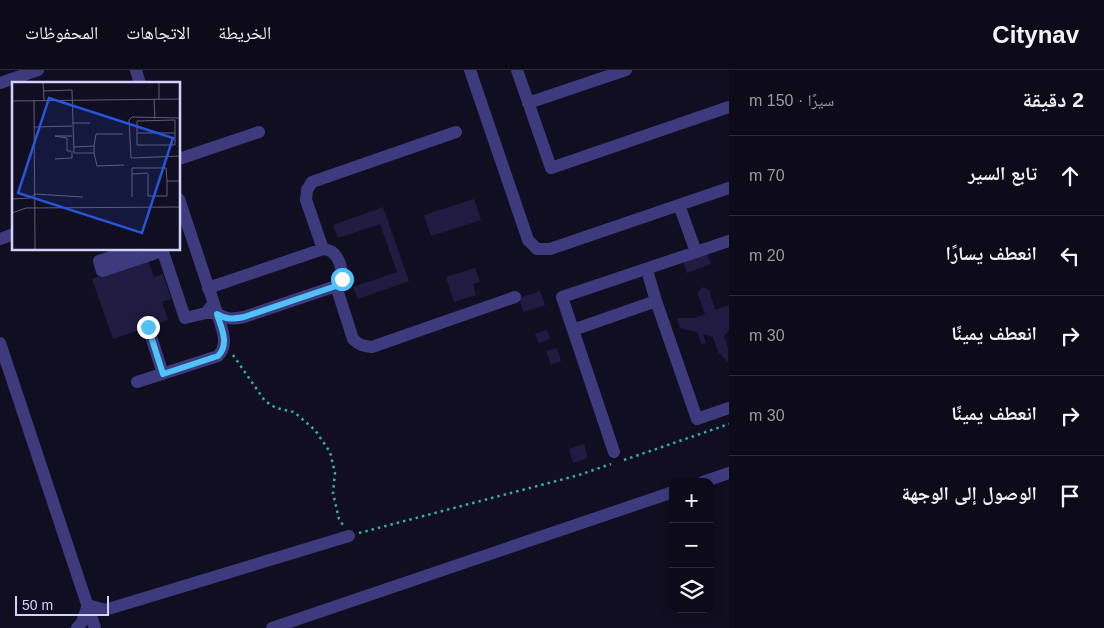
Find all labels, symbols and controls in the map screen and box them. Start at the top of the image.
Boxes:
text: Citynav [992,21,1079,48]
text: المحفوظات [25,23,98,43]
text: الاتجاهات [126,23,190,43]
text: الخريطة [218,23,271,43]
inset map [12,82,180,250]
text: 2 دقيقة [1022,88,1084,111]
text: سيرًا · 150 m [749,92,834,109]
icon: ahead [1056,162,1084,190]
text: تابع السير [968,163,1037,184]
text: 70 m [749,167,785,184]
icon: left [1056,242,1084,270]
text: انعطف يسارًا [946,243,1037,264]
text: 20 m [749,247,785,264]
route start [331,268,354,291]
route end [137,316,160,339]
icon: right [1056,322,1084,350]
text: انعطف يمينًا [951,323,1037,344]
text: 30 m [749,327,785,344]
icon: right [1056,402,1084,430]
text: انعطف يمينًا [951,403,1037,424]
text: 30 m [749,407,785,424]
map controls [669,478,714,613]
button: + [669,478,714,523]
icon: arrive [1056,482,1084,510]
text: الوصول إلى الوجهة [901,483,1037,504]
button: − [669,523,714,568]
button: layers [669,568,714,613]
scale bar [15,593,109,616]
text: 50 m [22,597,53,613]

